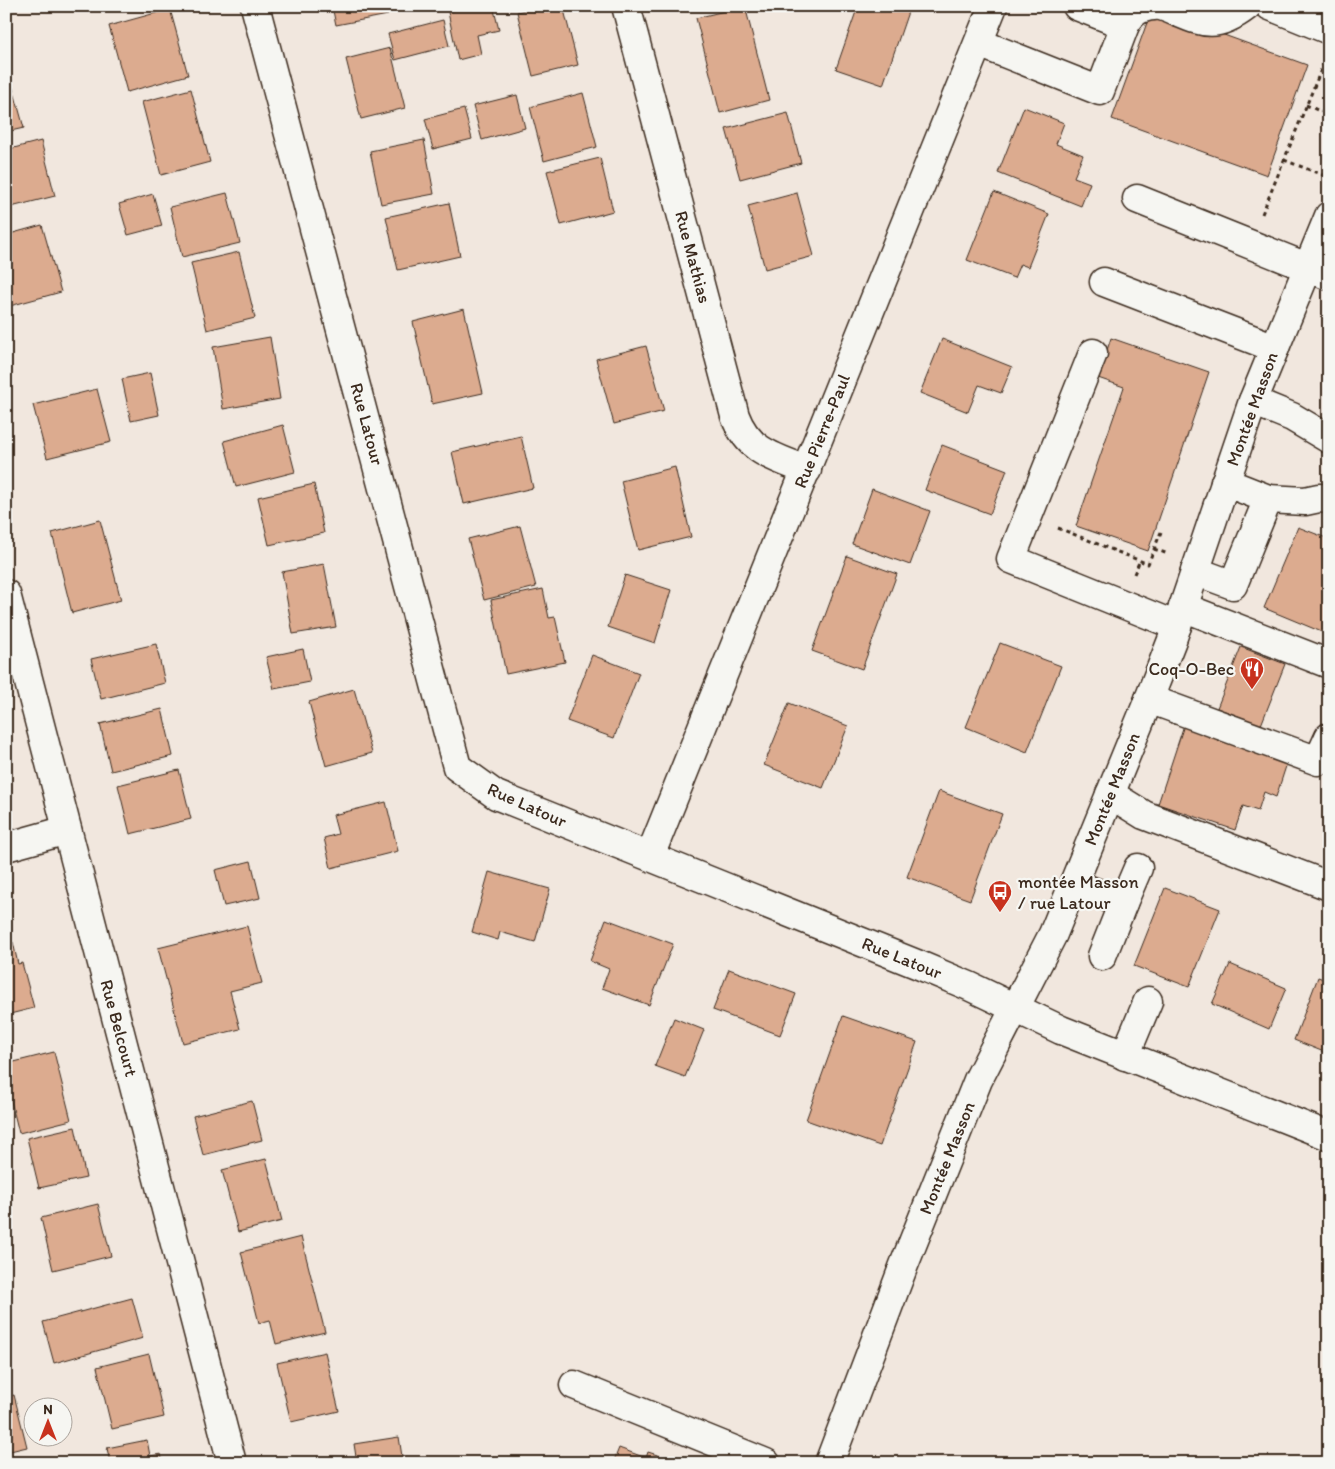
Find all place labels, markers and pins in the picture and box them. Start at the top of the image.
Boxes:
restaurant icon: Coq-O-Bec [1239,656,1265,690]
place label: Coq-O-Bec [1148,658,1234,680]
place label: montée Masson / rue Latour [1018,871,1139,914]
bus stop icon: montée Masson / rue Latour [987,879,1013,913]

